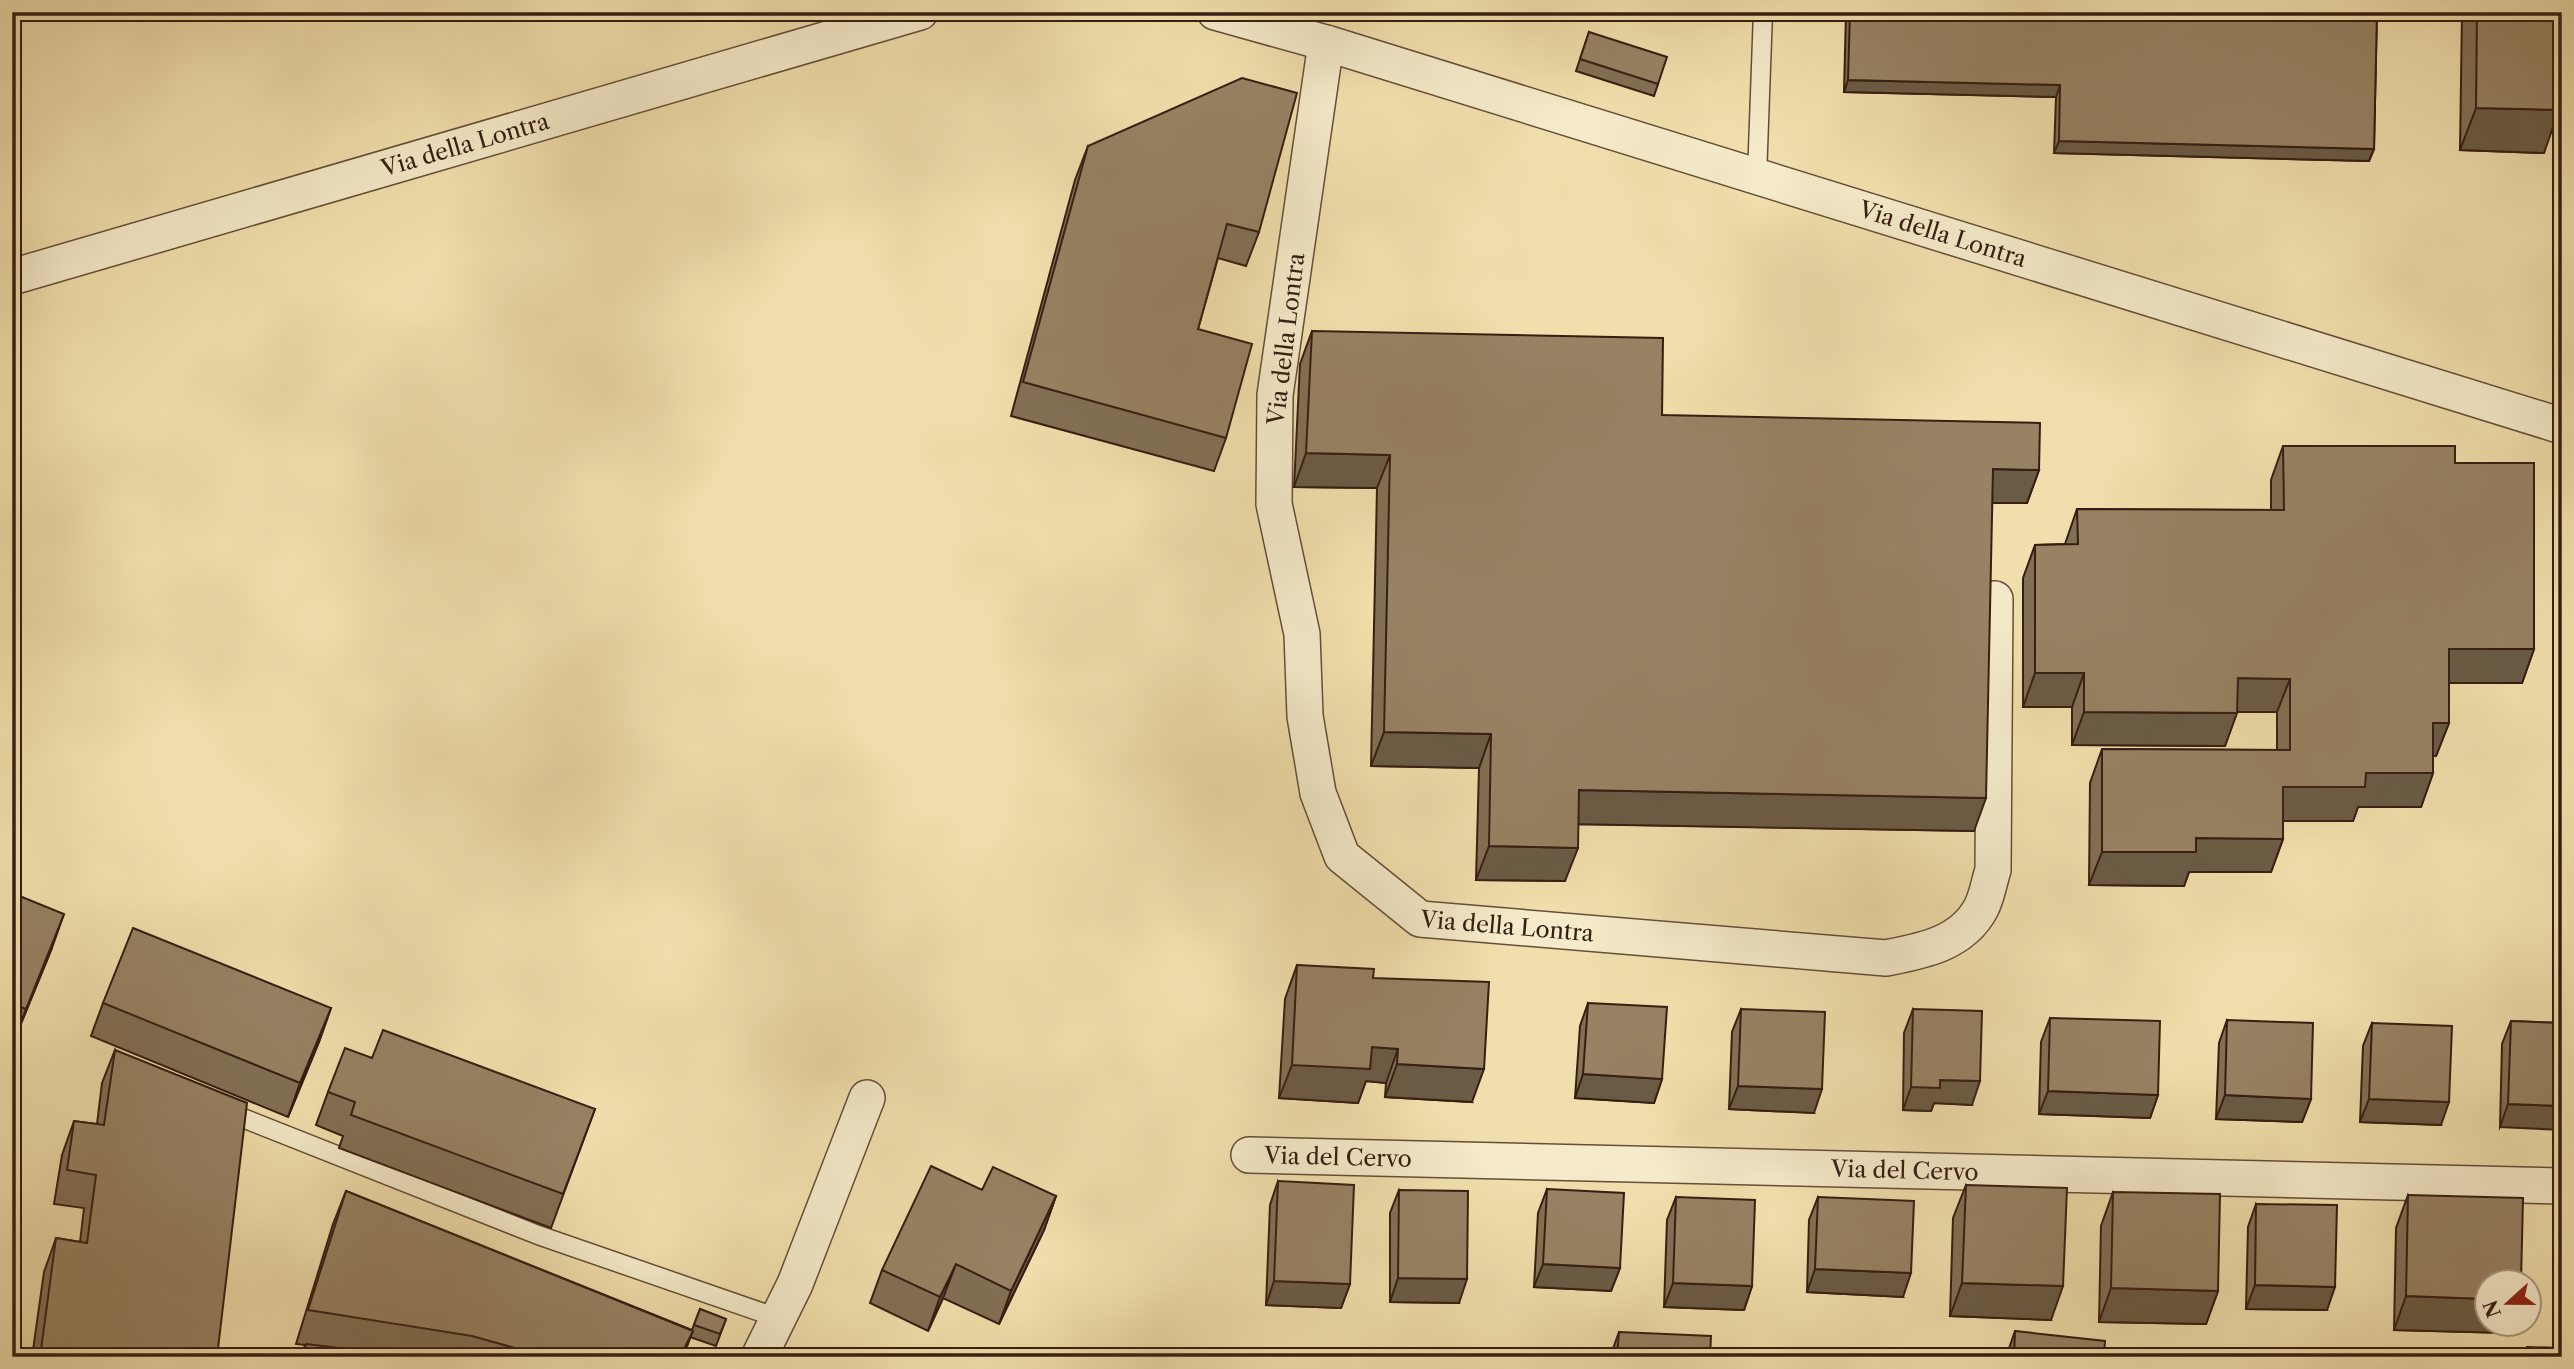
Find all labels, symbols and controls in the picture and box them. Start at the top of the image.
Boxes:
street label: Via della Lontra [377,107,553,183]
street label: Via della Lontra [1855,195,2031,273]
street label: Via della Lontra [1261,250,1311,428]
street label: Via della Lontra [1419,905,1596,948]
street label: Via del Cervo [1263,1141,1412,1173]
street label: Via del Cervo [1830,1155,1979,1186]
north arrow [2472,1268,2542,1338]
text: N [2479,1297,2506,1321]

